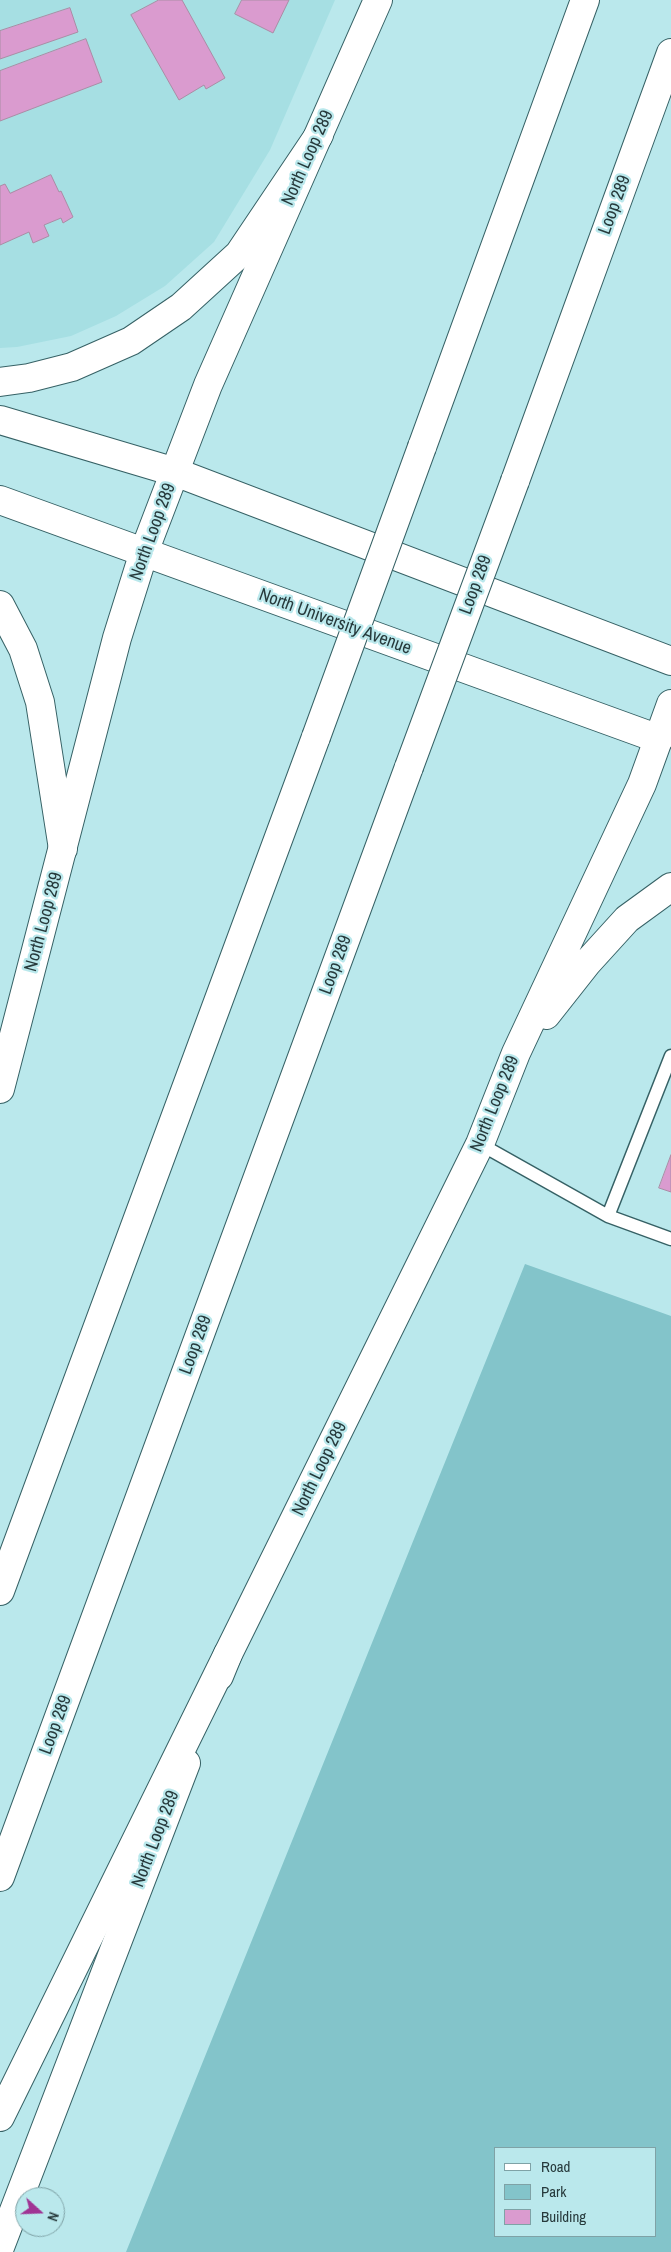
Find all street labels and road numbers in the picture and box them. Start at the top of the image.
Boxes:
street label: North Loop 289 [277,107,339,209]
street label: Loop 289 [594,172,636,238]
street label: North Loop 289 [125,480,181,584]
street label: Loop 289 [455,552,497,618]
street label: North University Avenue [256,584,414,660]
street label: North Loop 289 [20,870,68,974]
street label: Loop 289 [315,932,357,998]
street label: North Loop 289 [466,1053,524,1155]
street label: Loop 289 [175,1312,217,1378]
street label: North Loop 289 [288,1419,352,1519]
street label: Loop 289 [35,1692,77,1758]
street label: North Loop 289 [128,1788,184,1890]

